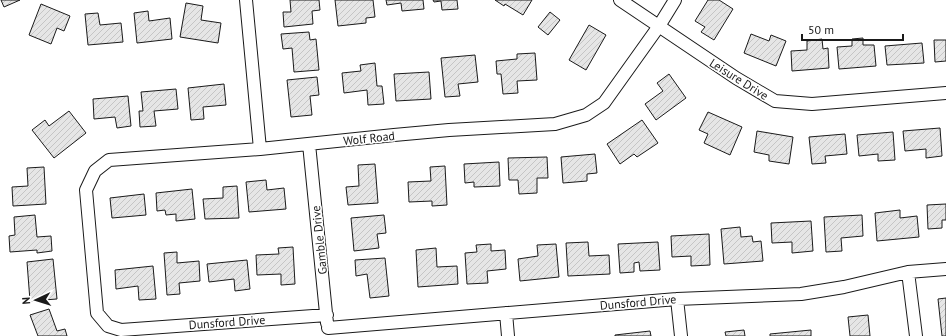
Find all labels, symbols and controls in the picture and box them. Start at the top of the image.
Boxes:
scale bar [802,16,903,42]
text: 50 m [808,22,834,37]
street label: Leisure Drive [707,55,771,103]
street label: Wolf Road [342,128,396,148]
street label: Gamble Drive [308,205,330,275]
north arrow [16,280,56,320]
street label: Dunsford Drive [599,291,677,313]
text: N [19,297,33,305]
street label: Dunsford Drive [188,312,266,332]

